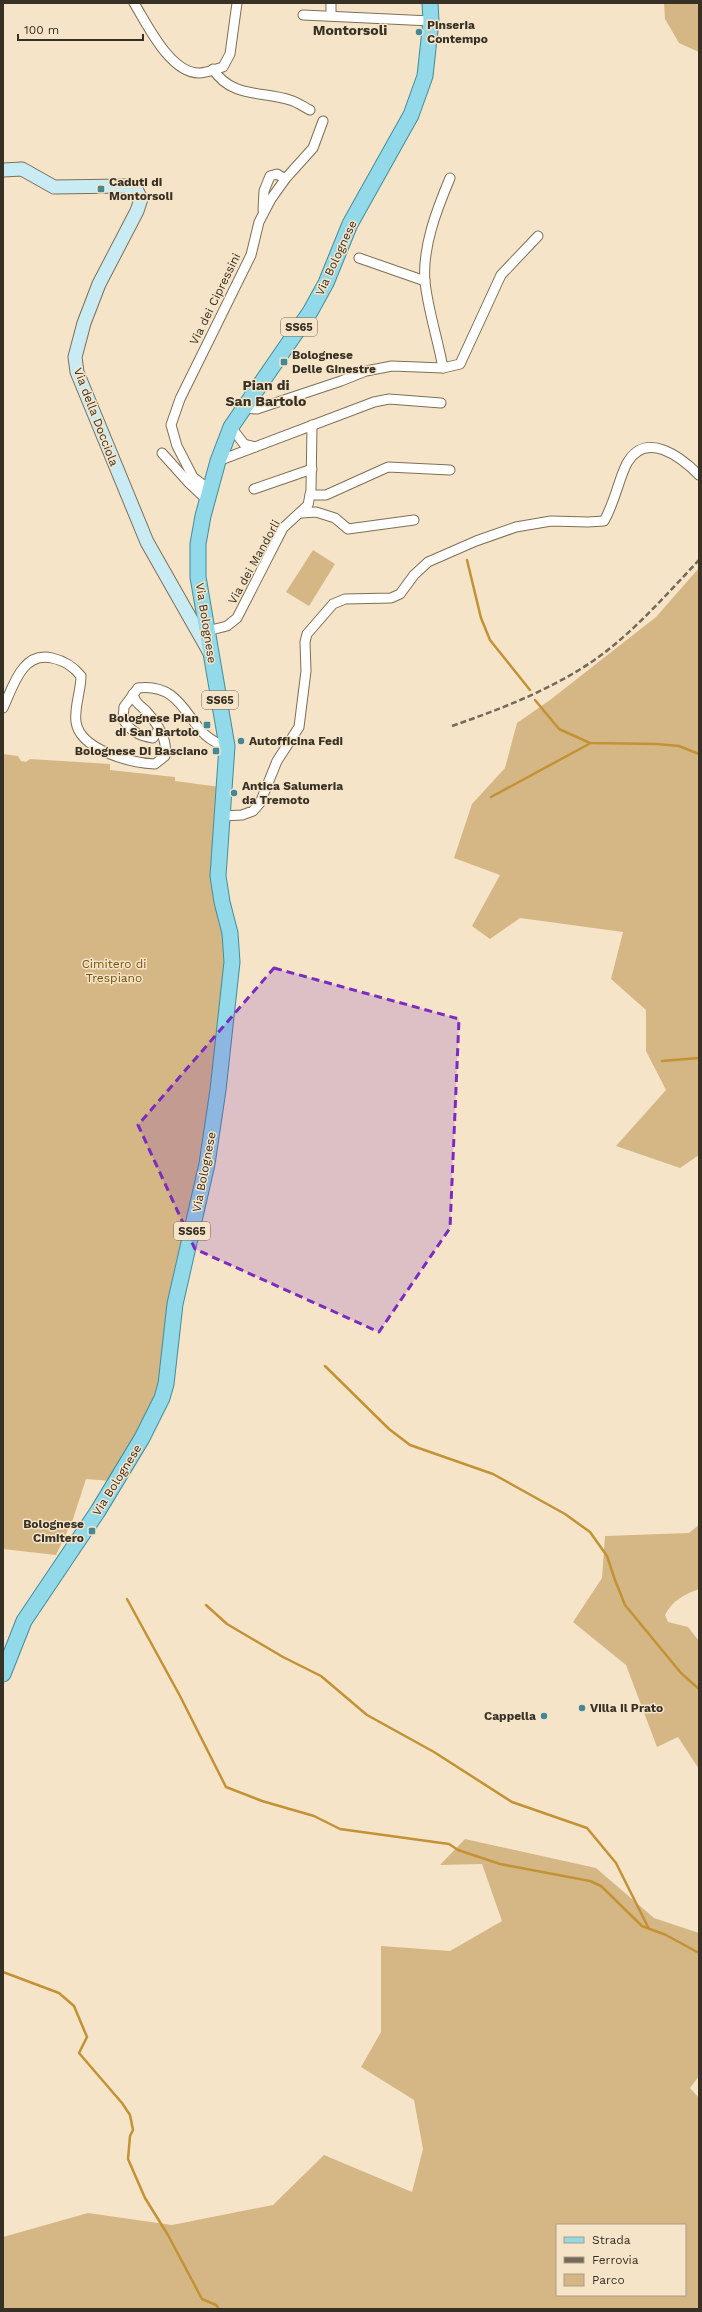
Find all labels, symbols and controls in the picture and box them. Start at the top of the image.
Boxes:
scale bar [18,16,143,42]
place label: Pinseria Contempo [427,18,488,46]
district label: Montorsoli [313,22,387,38]
text: 100 m [24,23,59,37]
marker: Pinseria Contempo [414,27,424,37]
place label: Caduti di Montorsoli [109,175,173,203]
marker: Caduti di Montorsoli [96,184,106,194]
street label: Via Bolognese [312,218,360,298]
street label: Via dei Cipressini [187,251,243,347]
road number: SS65 [281,318,317,336]
place label: Bolognese Delle Ginestre [292,348,376,376]
marker: Bolognese Delle Ginestre [279,357,289,367]
street label: Via della Docciola [71,366,121,468]
district label: Pian di San Bartolo [226,377,306,409]
street label: Via dei Mandorli [225,517,283,607]
street label: Via Bolognese [193,582,219,664]
road number: SS65 [202,691,238,709]
place label: Bolognese Pian di San Bartolo [109,711,199,739]
marker: Bolognese Pian di San Bartolo [202,720,212,730]
place label: Autofficina Fedi [249,734,343,748]
marker: Autofficina Fedi [236,736,246,746]
place label: Bolognese Di Basciano [75,744,208,758]
marker: Bolognese Di Basciano [211,746,221,756]
place label: Antica Salumeria da Tremoto [242,779,343,807]
marker: Antica Salumeria da Tremoto [229,788,239,798]
park label: Cimitero di Trespiano [82,957,146,985]
street label: Via Bolognese [189,1131,219,1213]
road number: SS65 [174,1222,210,1240]
street label: Via Bolognese [89,1442,145,1518]
place label: Bolognese Cimitero [23,1517,84,1545]
marker: Bolognese Cimitero [87,1526,97,1536]
place label: Villa Il Prato [590,1701,663,1715]
marker: Villa Il Prato [577,1703,587,1713]
place label: Cappella [484,1709,536,1723]
marker: Cappella [539,1711,549,1721]
legend [556,2224,686,2296]
text: Strada [592,2233,631,2247]
text: Ferrovia [592,2253,639,2267]
text: Parco [592,2273,625,2287]

